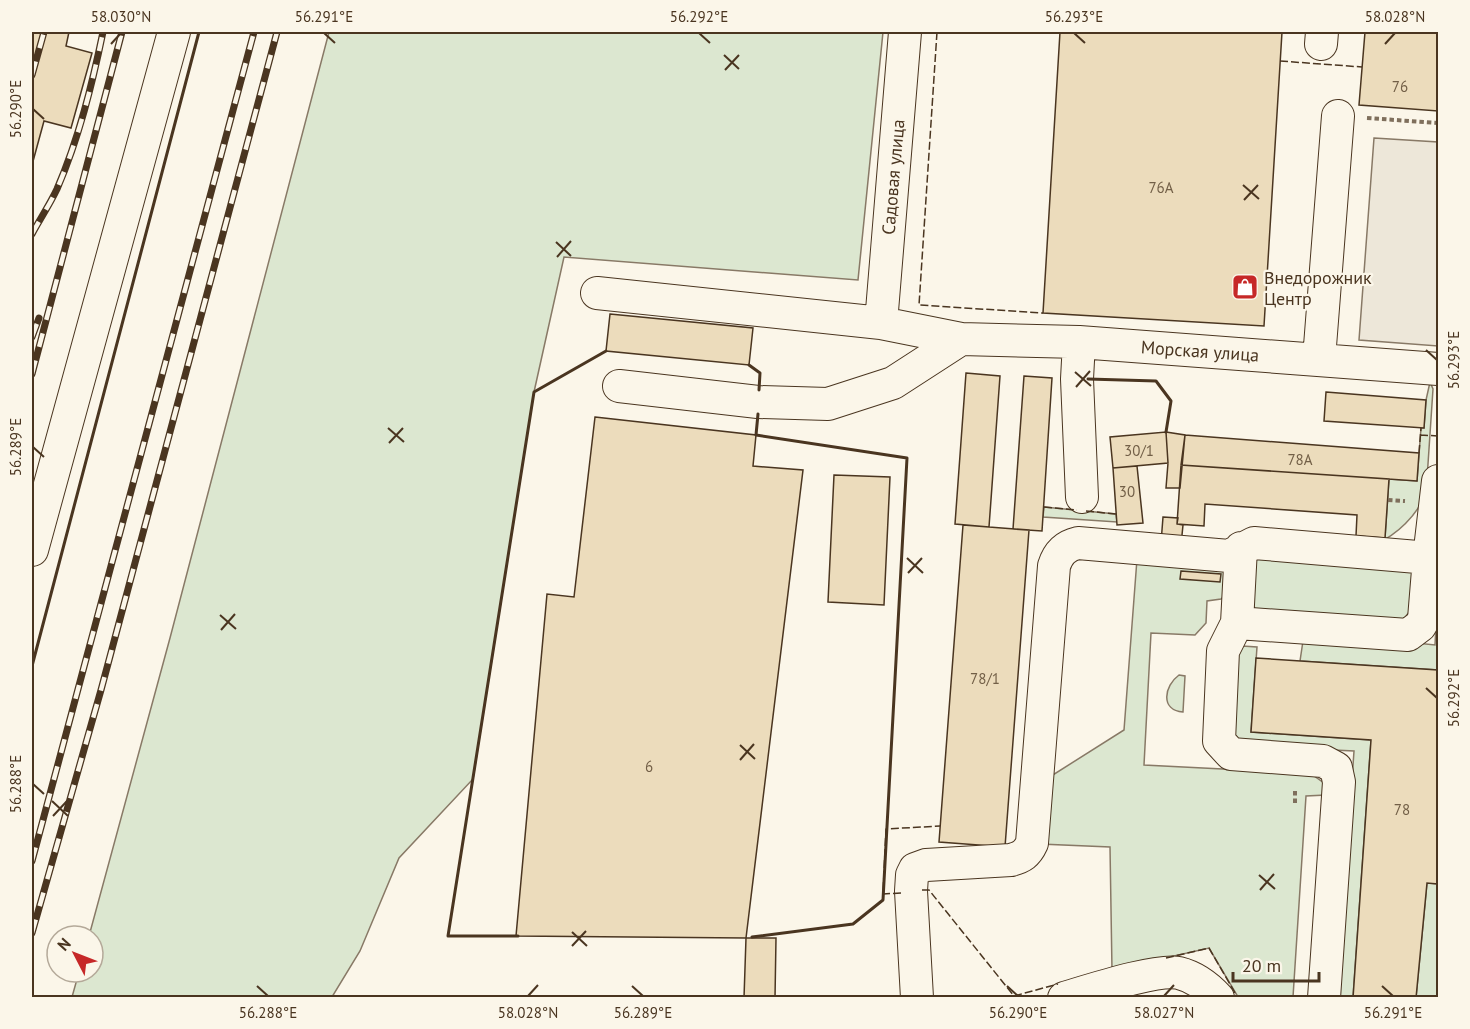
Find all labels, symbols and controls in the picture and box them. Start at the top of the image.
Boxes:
text: 58.030°N [91,7,151,26]
text: 56.291°E [295,7,353,26]
text: 56.292°E [670,7,728,26]
text: 56.293°E [1045,7,1103,26]
text: 58.028°N [1365,7,1425,26]
house number: 76 [1392,77,1408,96]
text: 56.290°E [6,80,25,138]
street label: Садовая улица [877,118,909,236]
house number: 76А [1148,178,1174,197]
place label: Внедорожник Центр [1264,266,1372,310]
shop icon: Внедорожник Центр [1230,272,1260,302]
text: 56.293°E [1444,331,1463,389]
street label: Морская улица [1140,335,1260,367]
text: 56.289°E [6,418,25,476]
house number: 30/1 [1124,441,1154,460]
house number: 78А [1287,450,1313,469]
house number: 30 [1119,482,1135,501]
house number: 78/1 [970,669,1000,688]
text: 56.292°E [1444,669,1463,727]
text: 56.288°E [6,755,25,813]
house number: 6 [645,757,653,776]
house number: 78 [1394,800,1410,819]
north arrow [45,924,105,984]
text: N [53,933,75,955]
scale bar [1233,945,1318,983]
text: 20 m [1242,954,1281,977]
text: 56.288°E [239,1003,297,1022]
text: 58.028°N [498,1003,558,1022]
text: 56.289°E [614,1003,672,1022]
text: 56.290°E [989,1003,1047,1022]
text: 58.027°N [1134,1003,1194,1022]
text: 56.291°E [1364,1003,1422,1022]

